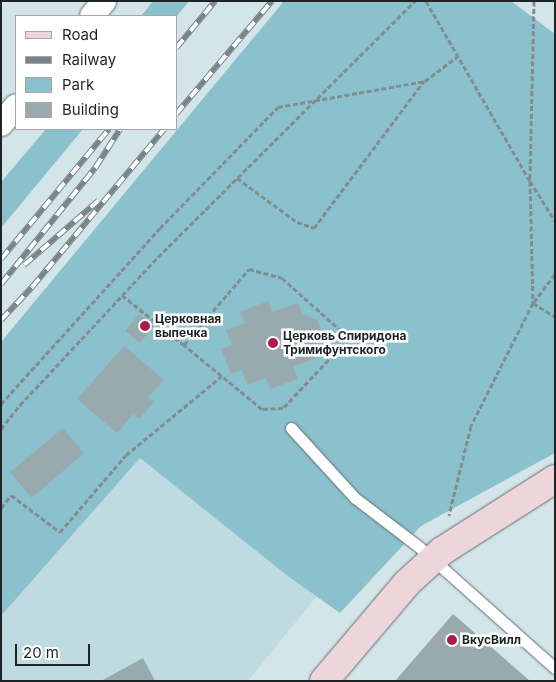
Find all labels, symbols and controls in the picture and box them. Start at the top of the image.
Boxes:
legend [15,15,178,130]
text: Road [62,25,98,44]
text: Railway [62,50,116,69]
text: Park [62,75,94,94]
text: Building [62,100,119,119]
place label: Церковная выпечка [155,312,221,340]
marker: Церковная выпечка [139,320,151,332]
place label: Церковь Спиридона Тримифунтского [283,329,406,357]
marker: Церковь Спиридона Тримифунтского [267,337,279,349]
place label: ВкусВилл [462,633,521,647]
scale bar [18,634,92,666]
marker: ВкусВилл [446,634,458,646]
text: 20 m [23,643,59,662]

